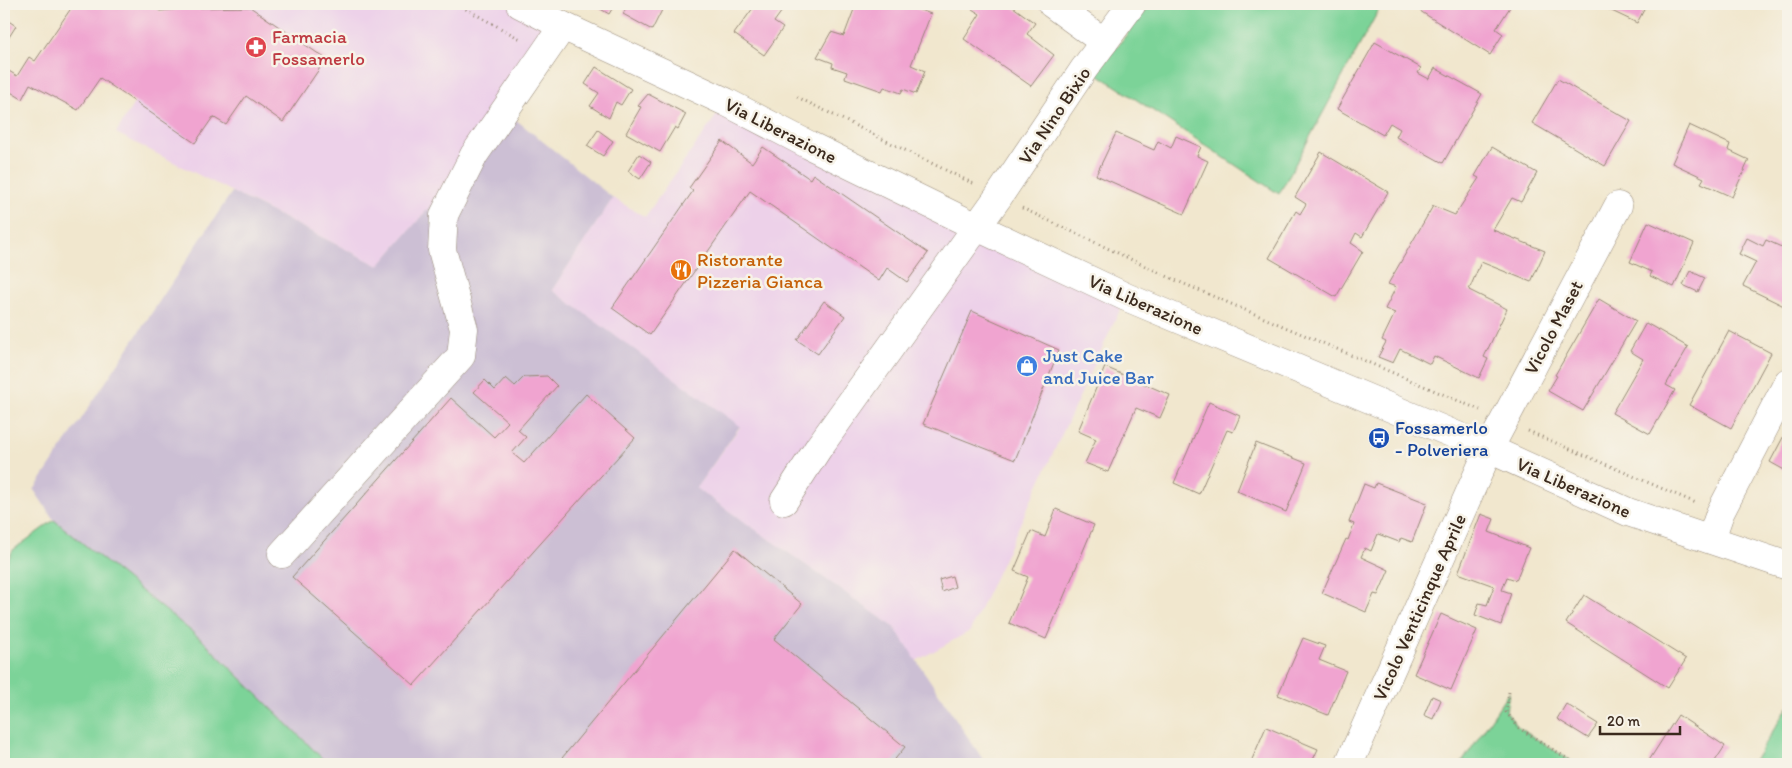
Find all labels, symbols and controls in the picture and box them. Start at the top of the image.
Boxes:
place label: Farmacia Fossamerlo [272,25,365,70]
pharmacy icon: Farmacia Fossamerlo [244,35,268,59]
street label: Via Nino Bixio [1013,62,1095,168]
street label: Via Liberazione [721,92,841,169]
place label: Ristorante Pizzeria Gianca [697,248,823,293]
restaurant icon: Ristorante Pizzeria Gianca [669,258,693,282]
street label: Via Liberazione [1085,269,1207,340]
street label: Vicolo Maset [1519,276,1588,378]
place label: Just Cake and Juice Bar [1043,344,1154,389]
shop icon: Just Cake and Juice Bar [1015,354,1039,378]
place label: Fossamerlo - Polveriera [1395,416,1488,461]
bus stop icon: Fossamerlo - Polveriera [1367,426,1391,450]
street label: Via Liberazione [1513,452,1635,523]
street label: Vicolo Venticinque Aprile [1368,510,1471,704]
scale bar [1600,703,1680,735]
text: 20 m [1607,712,1641,730]

